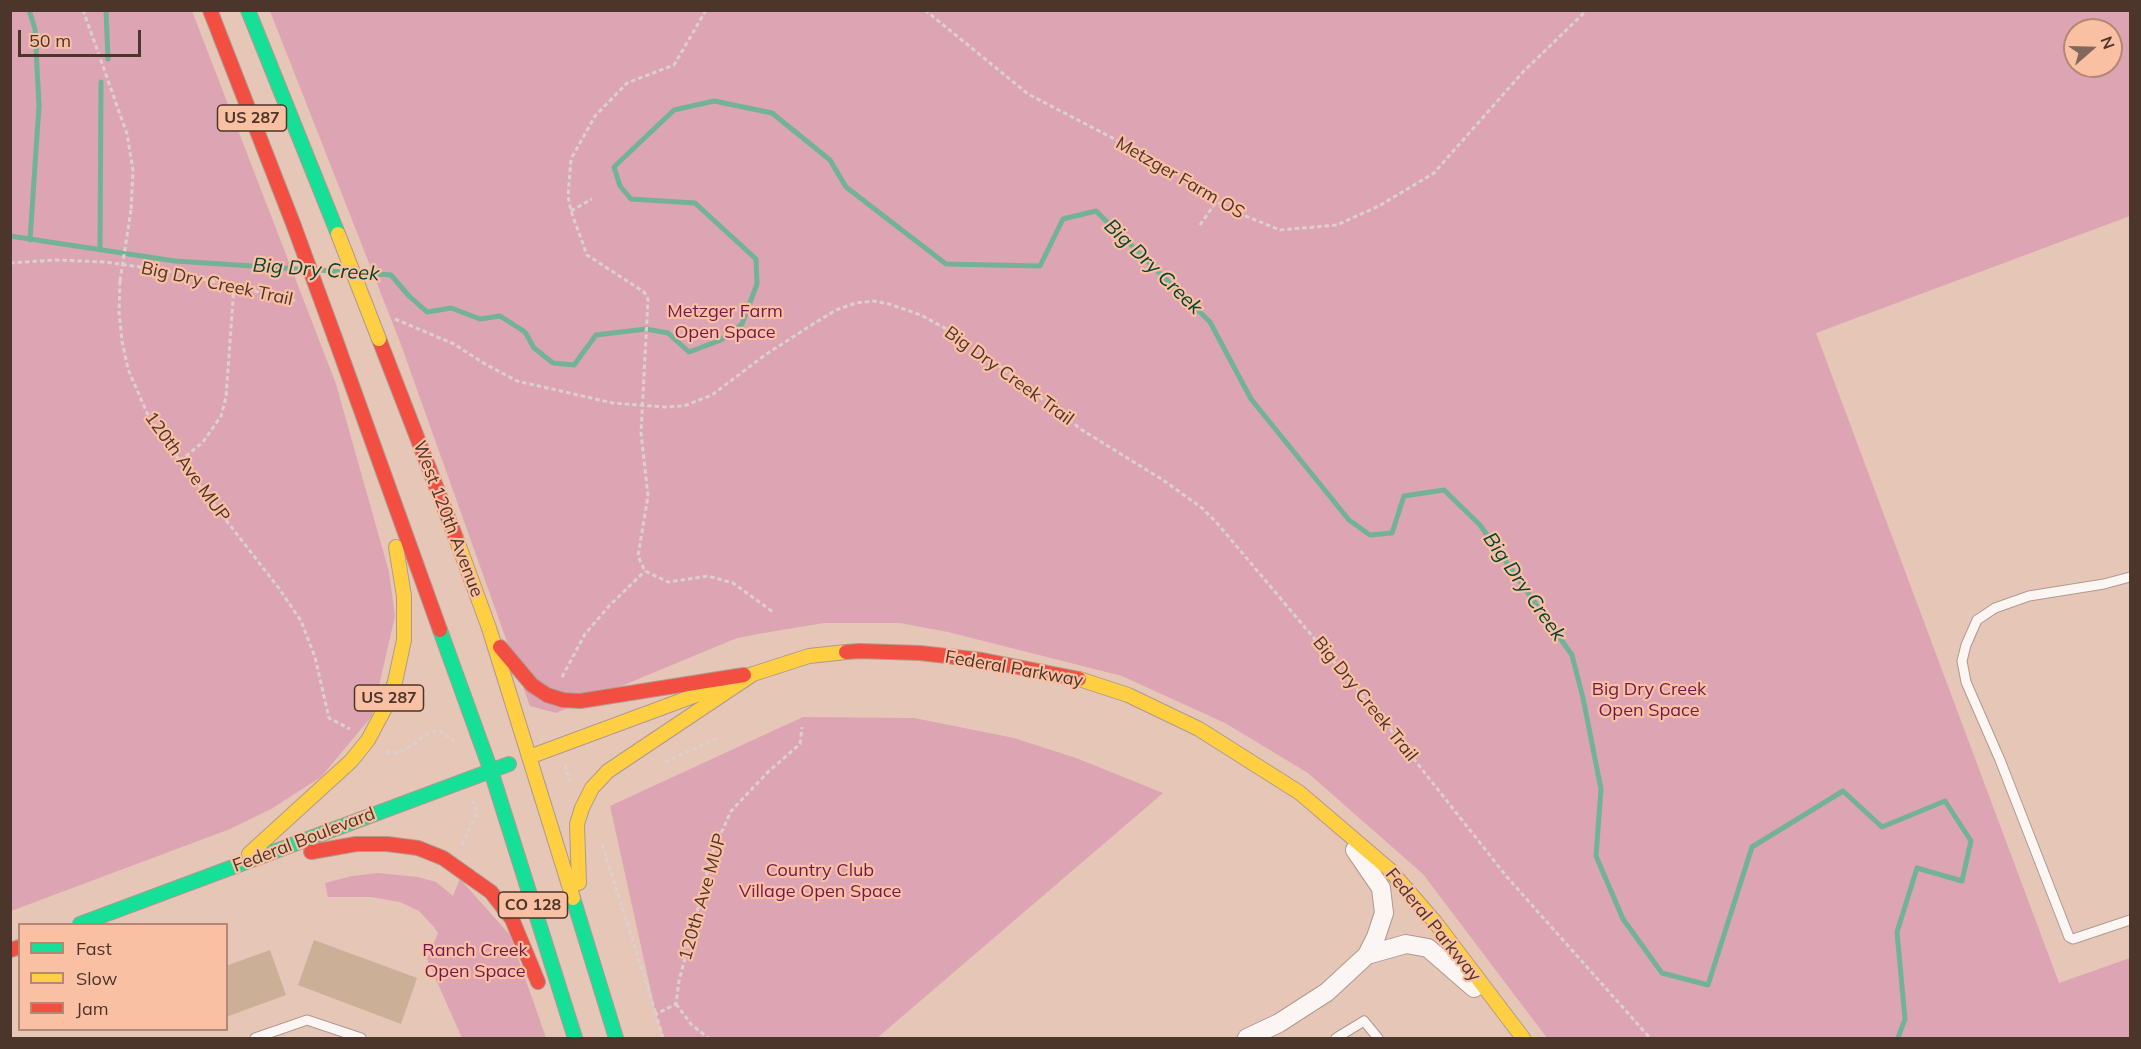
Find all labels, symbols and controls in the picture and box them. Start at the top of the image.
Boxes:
scale bar [21,18,144,56]
north arrow [2063,18,2123,78]
text: 50 m [29,29,71,52]
text: N [2097,33,2120,52]
road number: US 287 [218,105,286,131]
street label: Metzger Farm OS [1112,132,1248,224]
water label: Big Dry Creek [1099,214,1207,320]
water label: Big Dry Creek [252,254,380,286]
street label: Big Dry Creek Trail [139,257,295,311]
park label: Metzger Farm Open Space [667,301,783,344]
street label: Big Dry Creek Trail [940,322,1078,430]
street label: 120th Ave MUP [140,408,234,526]
street label: West 120th Avenue [408,438,488,600]
water label: Big Dry Creek [1478,528,1570,646]
street label: Big Dry Creek Trail [1308,632,1422,766]
street label: Federal Parkway [943,646,1085,692]
park label: Big Dry Creek Open Space [1592,679,1706,722]
road number: US 287 [354,685,424,711]
street label: Federal Boulevard [230,803,378,877]
street label: 120th Ave MUP [675,831,731,963]
park label: Country Club Village Open Space [739,860,901,902]
street label: Federal Parkway [1381,864,1485,986]
road number: CO 128 [498,892,568,918]
legend [18,923,228,1031]
text: Fast [76,937,112,960]
park label: Ranch Creek Open Space [422,940,528,982]
text: Slow [76,967,117,990]
text: Jam [76,997,109,1020]

